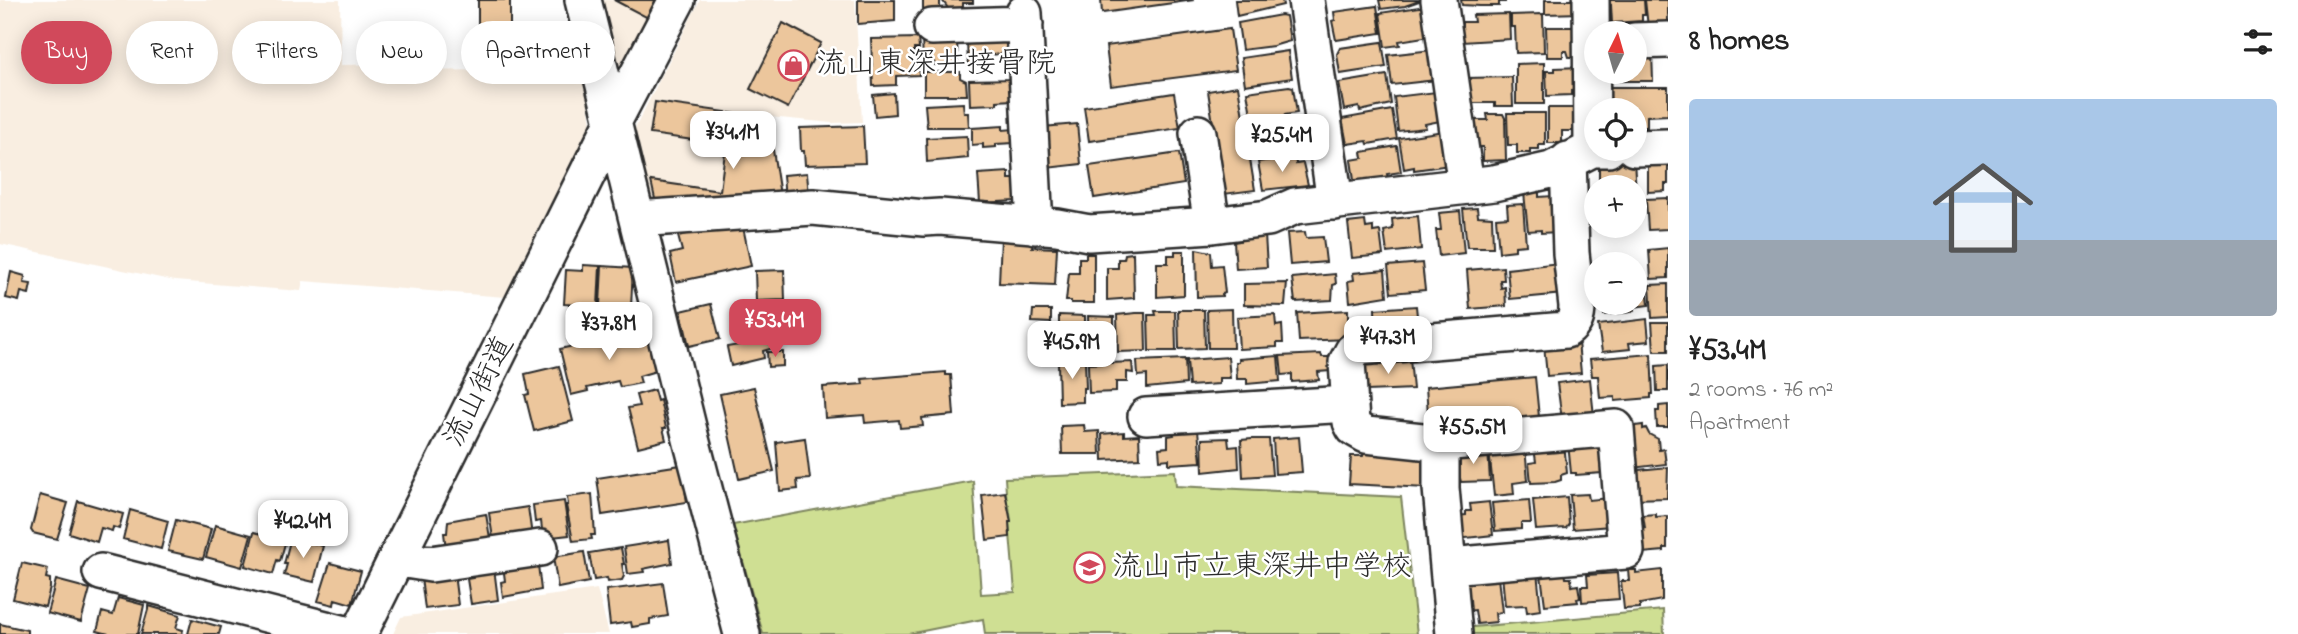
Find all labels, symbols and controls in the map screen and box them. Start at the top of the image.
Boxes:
text: 8 homes [1689,20,1790,64]
chip: Buy [21,21,112,84]
chip: Rent [126,21,218,84]
chip: Filters [232,21,342,84]
chip: New [356,21,447,84]
chip: Apartment [461,21,615,84]
north arrow [1584,21,1647,84]
map controls [1584,21,1647,315]
icon: filters [2239,23,2277,61]
place label: 流山東深井接骨院 [816,43,1056,87]
shop icon: 流山東深井接骨院 [776,48,810,82]
button: locate [1584,98,1647,161]
pin: ¥34.1M [676,111,790,171]
pin: ¥25.4M [1225,114,1339,174]
text: ¥34.1M [706,117,760,150]
text: ¥25.4M [1251,120,1313,153]
icon: home [1920,145,2046,271]
button: + [1584,175,1647,238]
button: − [1584,252,1647,315]
pin: ¥53.4M [718,300,832,359]
pin: ¥37.8M [552,302,666,362]
text: ¥53.4M [745,305,805,338]
text: ¥37.8M [581,308,637,341]
pin: ¥47.3M [1331,316,1445,376]
pin: ¥45.9M [1015,322,1129,381]
text: ¥47.3M [1360,322,1416,355]
text: ¥45.9M [1043,327,1101,360]
street label: 流山街道 [433,329,527,455]
text: ¥53.4M [1689,330,1767,374]
text: 2 rooms · 76 m² [1689,374,1833,407]
pin: ¥55.5M [1416,406,1530,466]
text: Apartment [1689,407,1790,440]
text: ¥55.5M [1439,412,1507,445]
pin: ¥42.4M [246,500,360,560]
text: ¥42.4M [274,506,332,539]
place label: 流山市立東深井中学校 [1112,546,1412,590]
school or university icon: 流山市立東深井中学校 [1072,551,1106,585]

